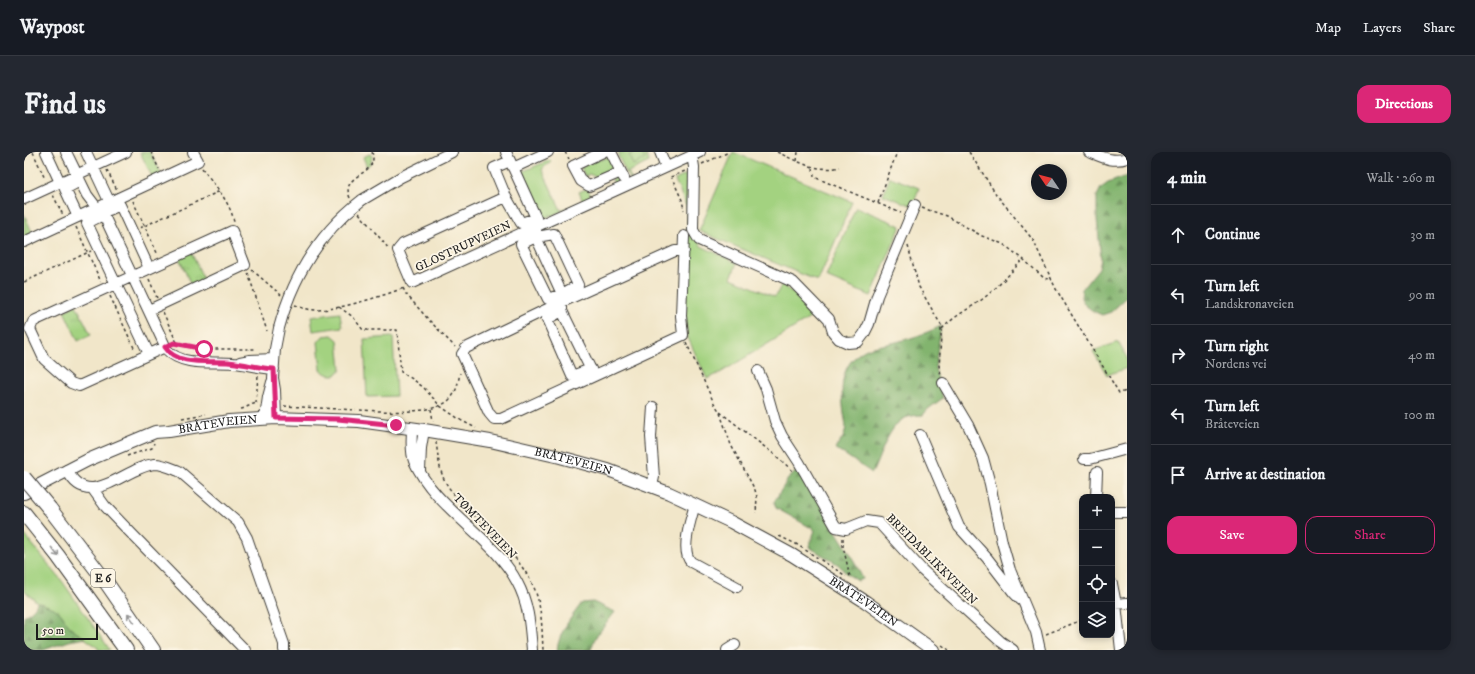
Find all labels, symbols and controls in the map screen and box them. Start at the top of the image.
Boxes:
text: Waypost [20,16,84,39]
text: Map [1315,19,1341,37]
text: Layers [1363,19,1401,37]
text: Share [1423,19,1455,37]
button: Directions [1357,85,1451,123]
text: Find us [24,87,106,122]
north arrow [1031,164,1067,200]
text: 4 min [1167,167,1206,189]
text: Walk · 260 m [1367,170,1435,186]
street label: GLOSTRUPVEIEN [413,218,514,275]
icon: ahead [1167,224,1189,246]
text: Continue [1205,225,1260,244]
text: 30 m [1411,227,1435,243]
text: Turn left [1205,277,1259,296]
icon: left [1167,284,1189,306]
text: 90 m [1409,287,1435,303]
text: Landskronaveien [1205,296,1294,312]
text: Turn right [1205,337,1268,356]
route start [195,340,213,358]
icon: right [1167,344,1189,366]
text: 40 m [1408,347,1435,363]
text: Nordens vei [1205,356,1267,372]
text: Turn left [1205,397,1259,416]
icon: left [1167,404,1189,426]
text: 100 m [1404,407,1435,423]
street label: BRÅTEVEIEN [177,412,258,437]
route end [387,416,405,434]
text: Bråteveien [1205,416,1260,432]
street label: BRÅTEVEIEN [533,444,614,479]
icon: arrive [1167,464,1189,486]
text: Arrive at destination [1205,465,1325,484]
street label: TØMTEVEIEN [450,490,520,562]
map controls [1079,494,1115,638]
button: + [1079,494,1115,530]
street label: BREIDABLIKKVEIEN [883,511,980,608]
button: Save [1167,516,1297,554]
button: Share [1305,516,1435,554]
button: − [1079,530,1115,566]
one-way arrow [51,546,59,557]
button: locate [1079,566,1115,602]
road number: E 6 [91,569,115,587]
street label: BRÅTEVEIEN [826,573,901,630]
button: layers [1079,602,1115,638]
one-way arrow [127,612,135,623]
scale bar [36,622,98,641]
text: 50 m [42,624,64,638]

